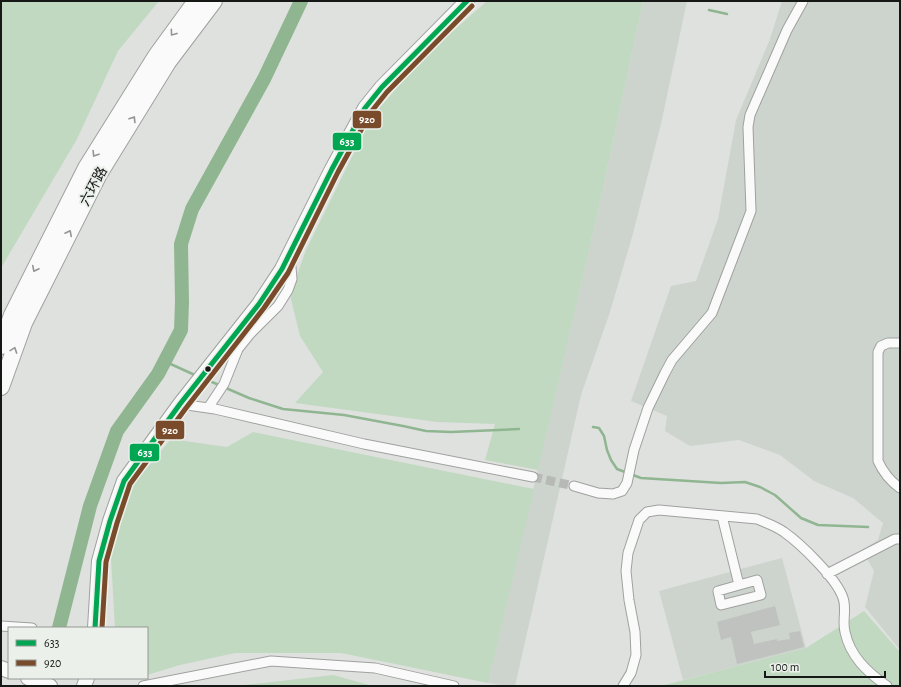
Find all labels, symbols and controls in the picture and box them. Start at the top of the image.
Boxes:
one-way arrow [171,28,178,35]
line badge: 920 [352,110,382,129]
text: 920 [359,114,375,125]
one-way arrow [128,116,135,123]
line badge: 633 [332,132,362,151]
text: 633 [340,136,355,147]
one-way arrow [93,149,100,156]
street label: 六环路 [77,164,110,208]
one-way arrow [64,229,72,237]
one-way arrow [33,265,40,272]
one-way arrow [10,347,18,354]
unlabelled marker [203,364,213,374]
line badge: 920 [155,420,185,440]
text: 920 [162,425,178,436]
line badge: 633 [129,443,160,462]
text: 633 [138,447,153,458]
legend [8,627,148,679]
text: 633 [44,637,60,649]
scale bar [765,653,885,679]
text: 920 [44,657,61,669]
text: 100 m [771,661,799,673]

